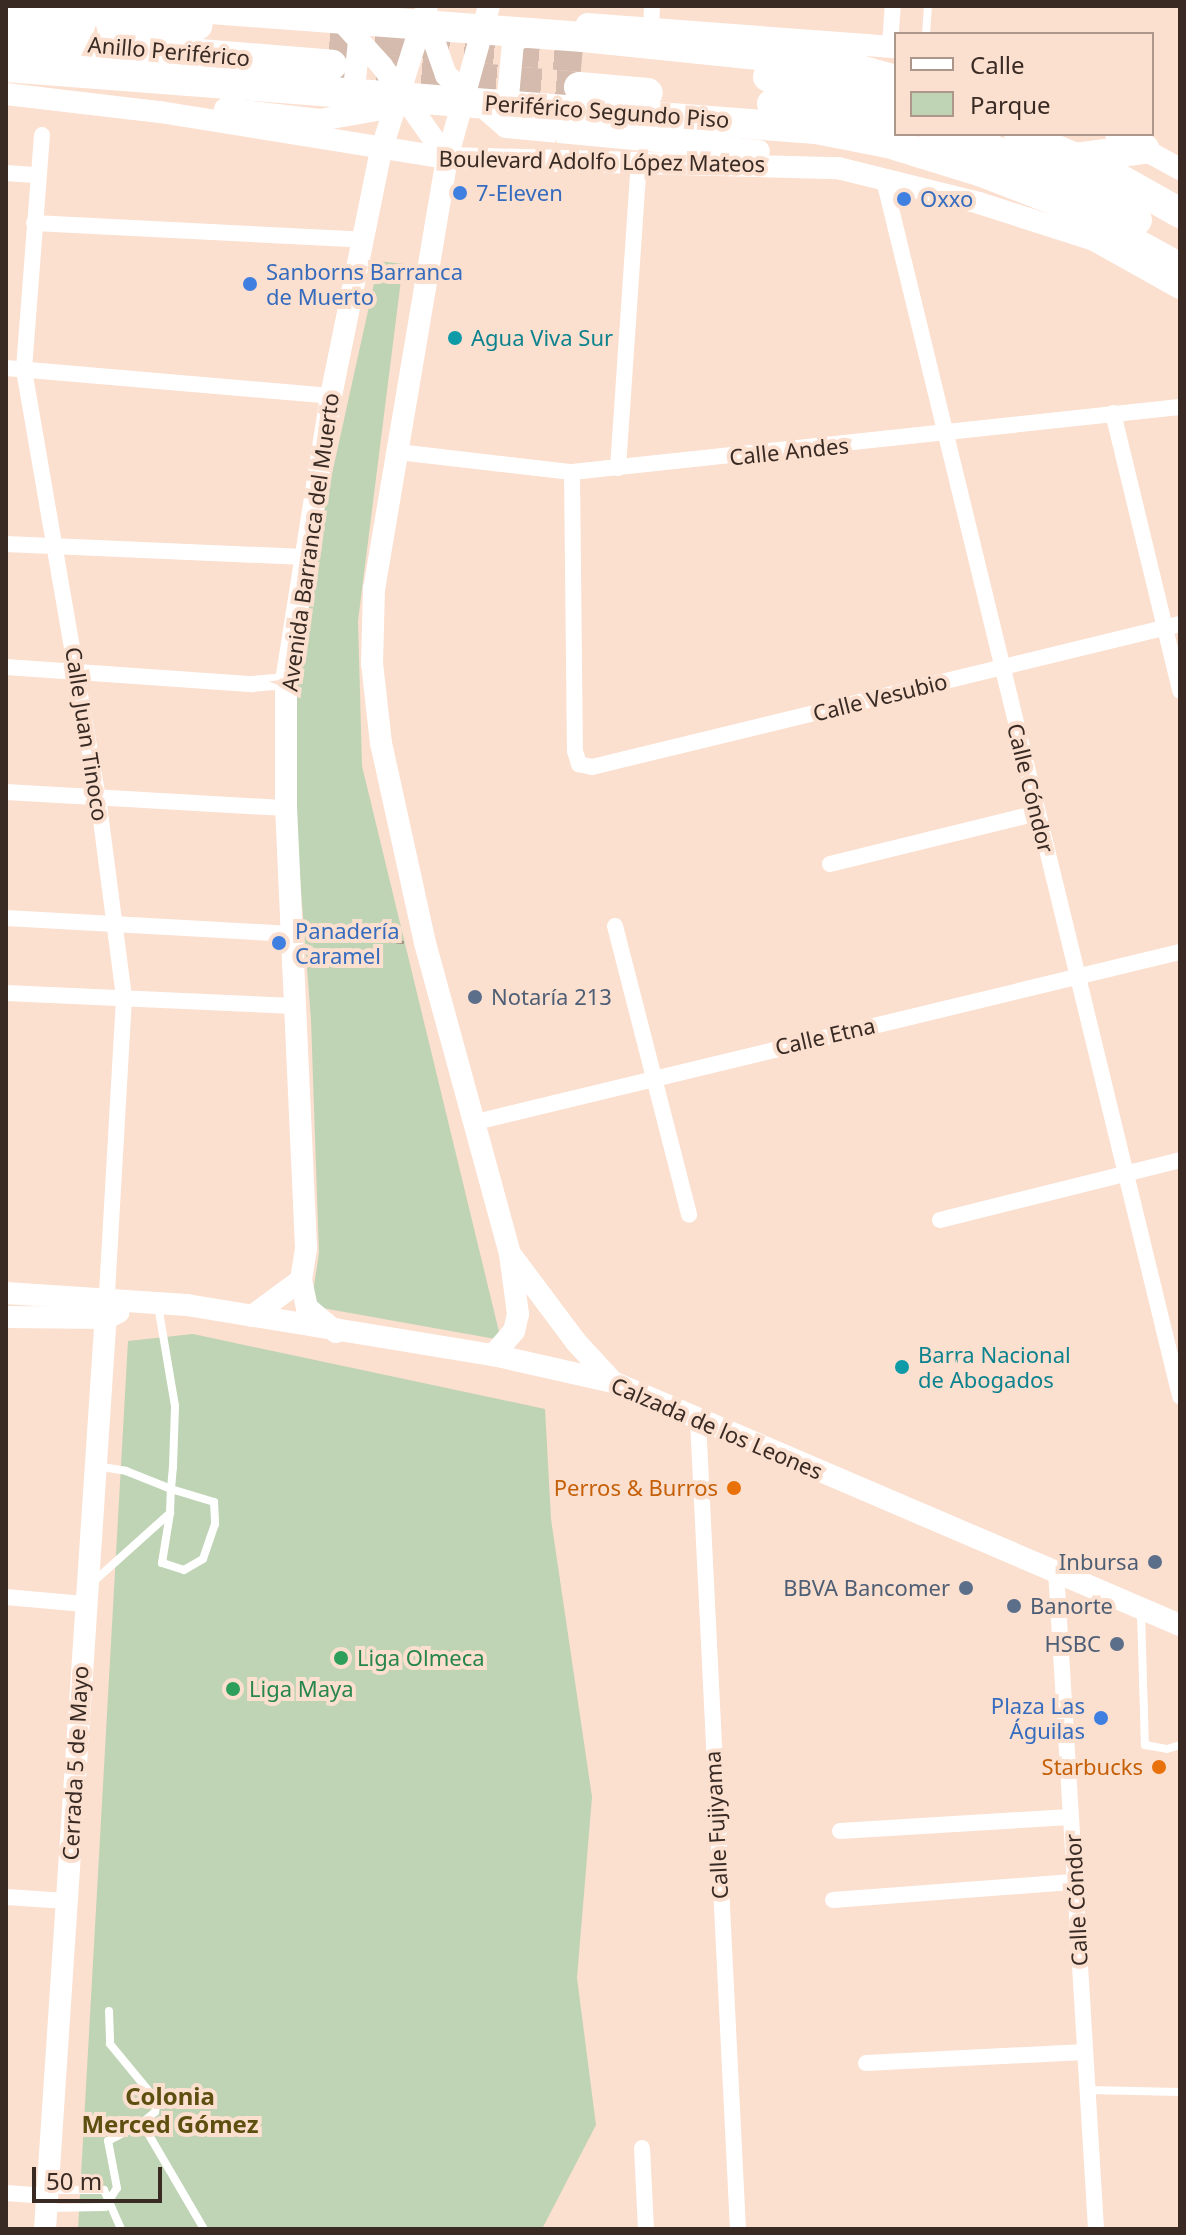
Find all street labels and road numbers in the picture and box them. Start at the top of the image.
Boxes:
street label: Anillo Periférico [87,31,251,71]
street label: Periférico Segundo Piso [484,89,730,133]
street label: Boulevard Adolfo López Mateos [439,145,765,177]
street label: Avenida Barranca del Muerto [276,391,344,693]
street label: Calle Andes [728,432,850,470]
street label: Calle Juan Tinoco [60,645,114,823]
street label: Calle Vesubio [810,668,950,726]
street label: Calle Cóndor [1002,721,1060,855]
street label: Calle Etna [772,1012,878,1060]
street label: Calzada de los Leones [607,1372,827,1484]
street label: Cerrada 5 de Mayo [57,1665,93,1861]
street label: Calle Fujiyama [699,1750,733,1900]
street label: Calle Cóndor [1059,1833,1093,1967]

